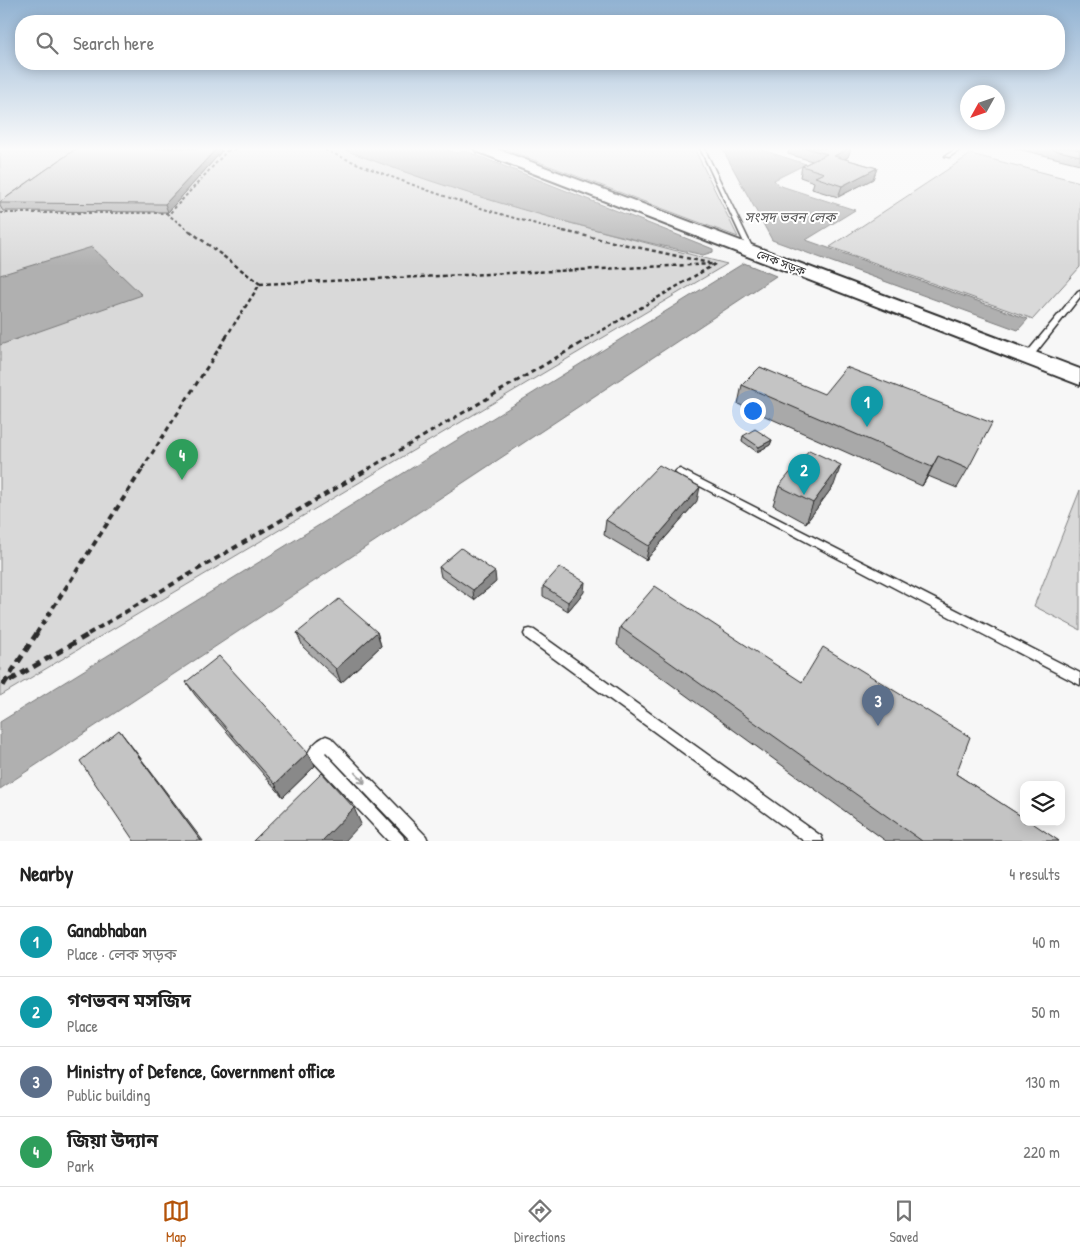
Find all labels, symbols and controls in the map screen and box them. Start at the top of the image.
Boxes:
search box [15,15,1065,70]
icon: search [33,29,61,57]
text: Search here [73,30,154,56]
north arrow [960,85,1005,130]
water label: সংসদ ভবন লেক [745,207,838,226]
street label: লেক সড়ক [754,245,808,280]
pin: 1 [851,386,883,427]
your location [740,398,766,424]
pin: 4 [166,439,198,480]
pin: 2 [788,454,820,495]
pin: 3 [862,685,894,726]
one-way arrow [354,772,366,784]
map controls [1020,781,1065,826]
button: layers [1020,781,1065,826]
text: Nearby [20,859,73,888]
text: 4 results [1009,863,1060,885]
text: Ganabhaban [67,917,147,943]
text: 1 [33,931,39,953]
text: 40 m [1032,931,1060,953]
text: Place · লেক সড়ক [67,943,177,965]
text: গণভবন মসজিদ [67,987,191,1013]
text: 2 [32,1001,40,1023]
text: 50 m [1032,1001,1060,1023]
text: Place [67,1015,98,1037]
text: Ministry of Defence, Government office [67,1058,335,1084]
text: 3 [32,1071,40,1093]
text: 130 m [1025,1071,1060,1093]
text: Public building [67,1084,150,1106]
text: জিয়া উদ্যান [67,1127,158,1153]
text: 4 [33,1141,39,1163]
text: 220 m [1023,1141,1060,1163]
text: Park [67,1155,94,1177]
tab: Map [162,1197,190,1246]
tab: Directions [514,1197,565,1246]
tab: Saved [889,1197,918,1246]

